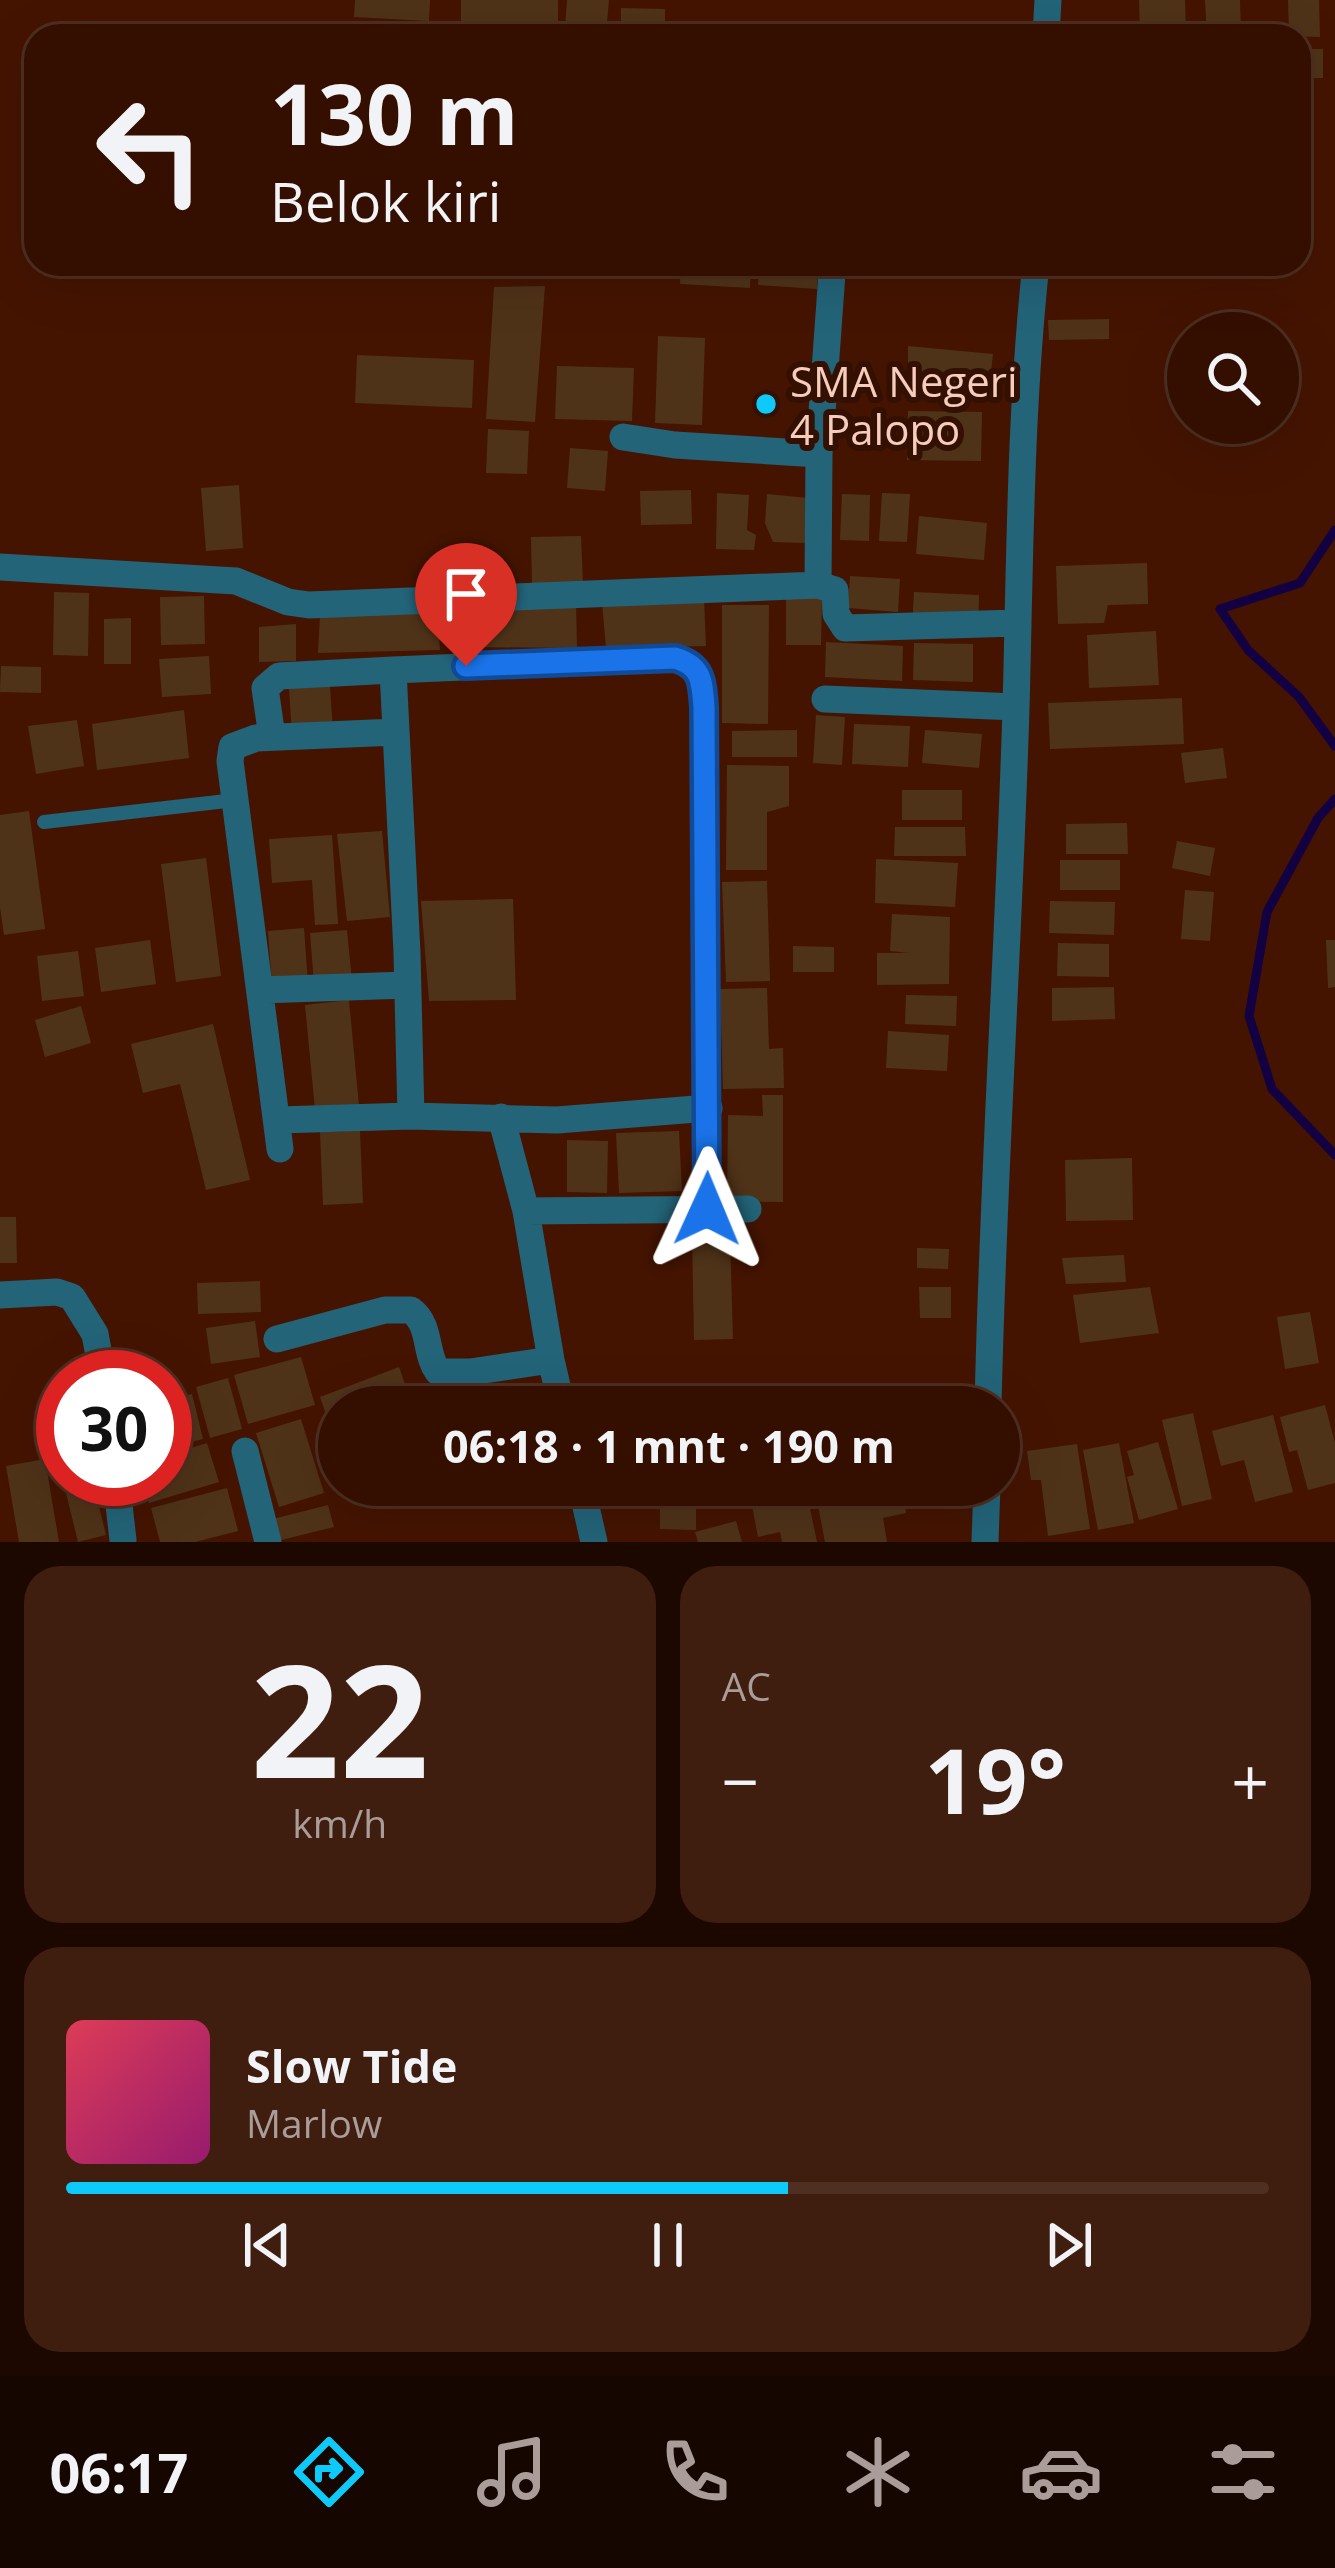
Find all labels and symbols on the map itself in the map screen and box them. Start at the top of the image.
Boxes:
place label: SMA Negeri 4 Palopo [790,352,1018,457]
marker: SMA Negeri 4 Palopo [753,391,779,417]
pin [415,543,517,666]
position arrow [644,1146,770,1272]
speed limit sign: 30 [36,1350,192,1506]

